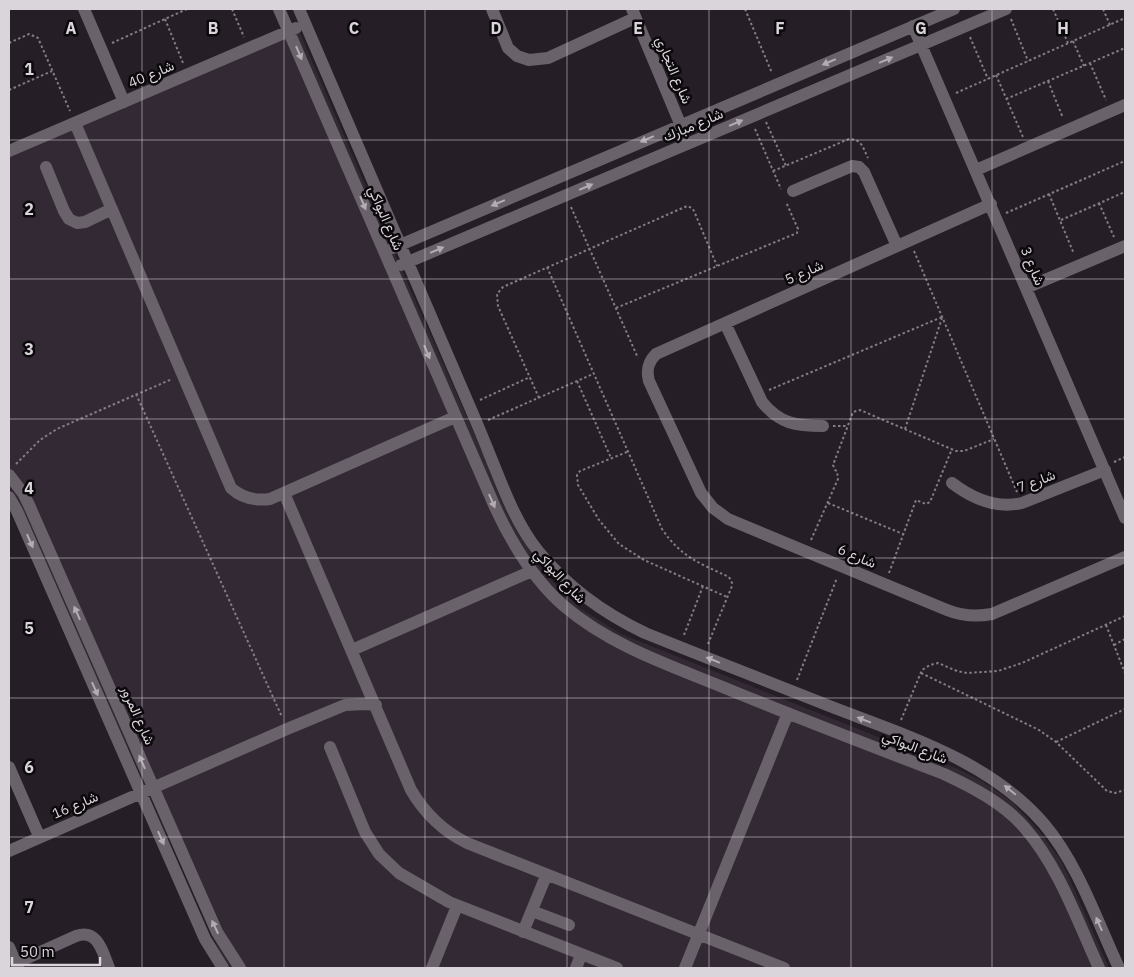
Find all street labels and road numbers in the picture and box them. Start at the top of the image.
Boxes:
street label: شارع التجاري [649,34,696,108]
street label: شارع 40 [125,56,178,94]
street label: شارع مبارك [660,104,727,148]
street label: شارع البواكي [362,183,408,254]
street label: شارع 3 [1015,244,1049,289]
street label: شارع 5 [782,256,827,290]
street label: شارع 7 [1014,465,1059,498]
street label: شارع 6 [834,540,879,574]
street label: شارع البواكي [528,545,590,609]
street label: شارع المرور [115,682,159,748]
street label: شارع البواكي [879,726,950,770]
street label: شارع 16 [49,787,102,825]

